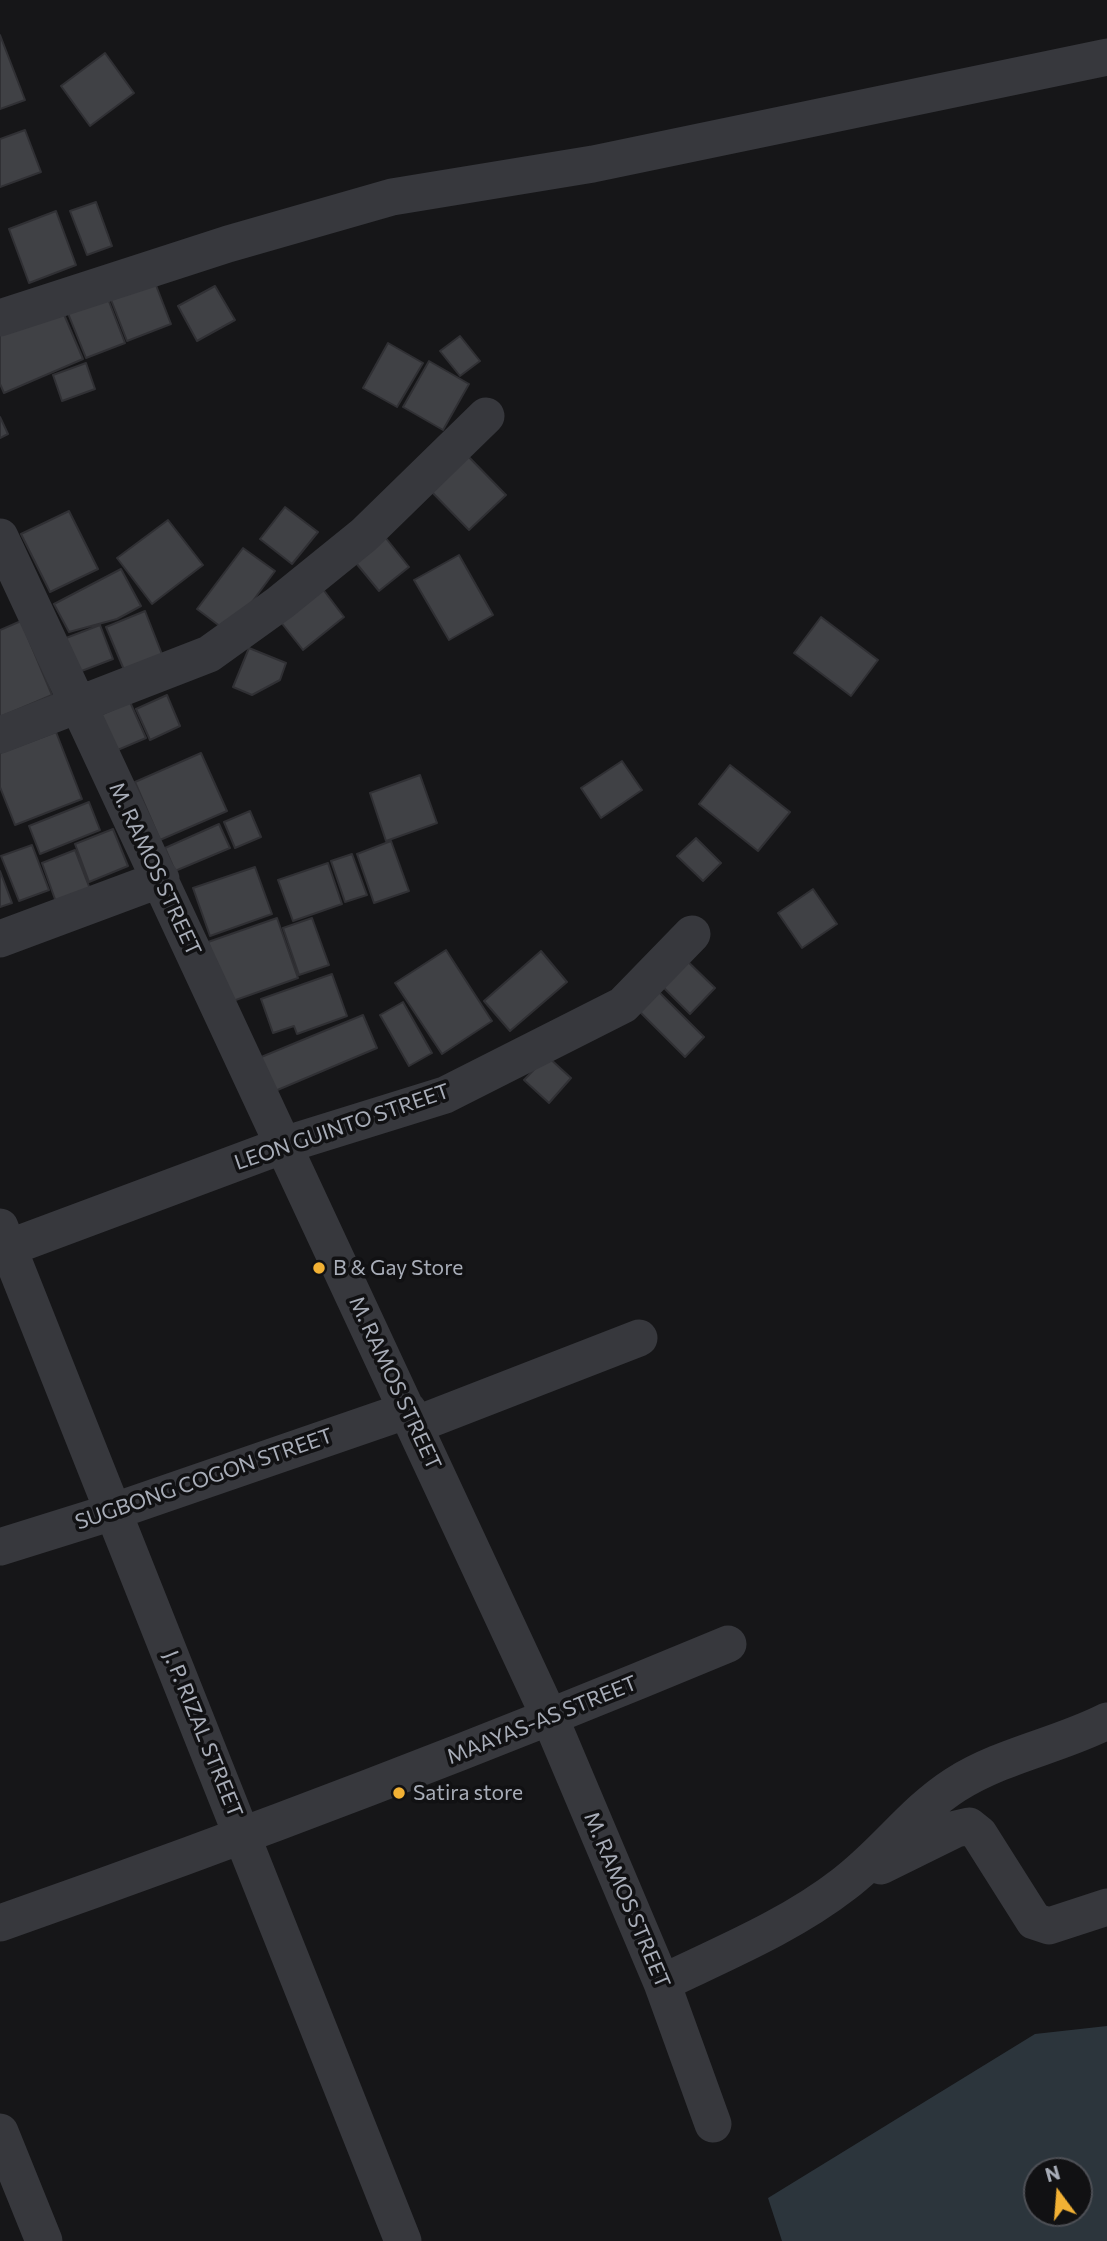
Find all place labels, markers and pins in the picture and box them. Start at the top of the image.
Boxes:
place label: B & Gay Store [333,1255,463,1281]
marker: B & Gay Store [311,1260,327,1276]
place label: Satira store [413,1780,523,1806]
marker: Satira store [391,1785,407,1801]

